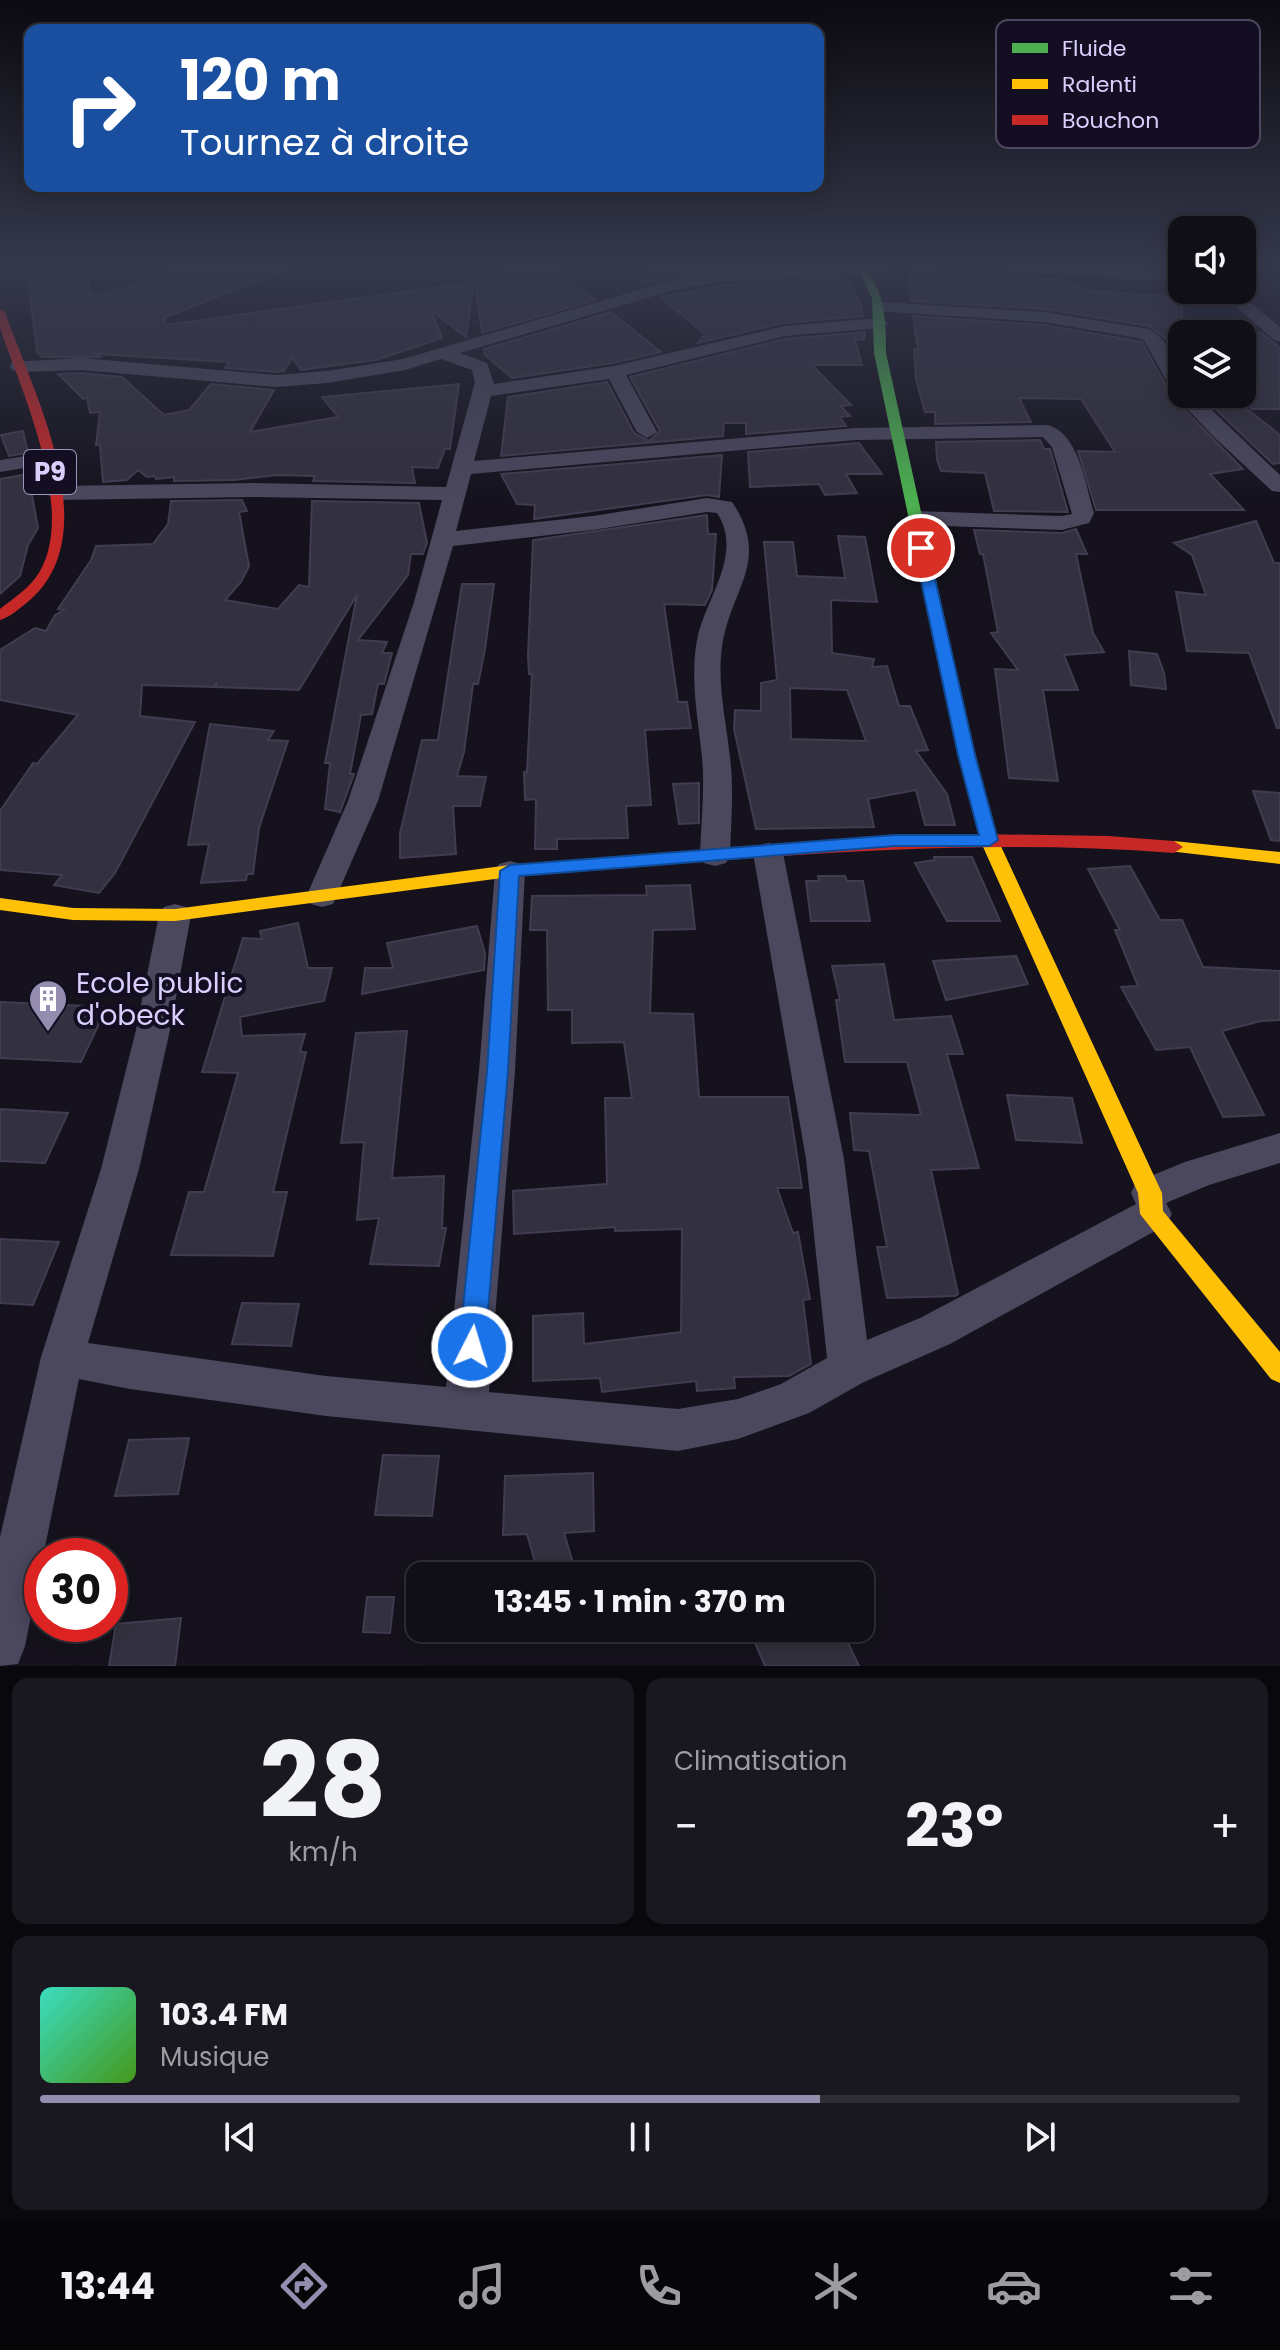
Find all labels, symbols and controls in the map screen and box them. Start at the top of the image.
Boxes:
legend [996,20,1260,148]
text: Fluide [1062,33,1127,64]
text: 120 m [180,41,341,120]
icon: right [48,56,152,160]
text: Ralenti [1062,69,1137,100]
text: Bouchon [1062,105,1159,136]
text: Tournez à droite [180,117,469,168]
map controls [1168,216,1256,408]
button: sound [1168,216,1256,304]
button: layers [1168,320,1256,408]
road number: P9 [24,450,76,494]
pin [887,514,955,582]
icon: arrive [899,526,943,570]
place label: Ecole public d'obeck [76,964,244,1035]
building icon: Ecole public d'obeck [27,978,69,1033]
position arrow [430,1305,514,1389]
speed limit sign: 30 [24,1538,128,1642]
text: 13:45 · 1 min · 370 m [494,1580,786,1623]
text: 28 [260,1708,386,1853]
text: Climatisation [674,1743,847,1779]
text: 23° [905,1784,1003,1868]
text: − [674,1796,698,1857]
text: + [1210,1796,1240,1857]
text: km/h [288,1834,358,1870]
text: 103.4 FM [160,1993,288,2036]
text: Musique [160,2039,269,2075]
icon: previous [218,2115,262,2159]
icon: pause [618,2115,662,2159]
icon: next [1018,2115,1062,2159]
icon: directions [276,2258,332,2314]
icon: music [454,2258,510,2314]
icon: phone [631,2258,687,2314]
icon: climate [808,2258,864,2314]
icon: car [986,2258,1042,2314]
icon: filters [1163,2258,1219,2314]
text: 13:44 [61,2261,155,2312]

